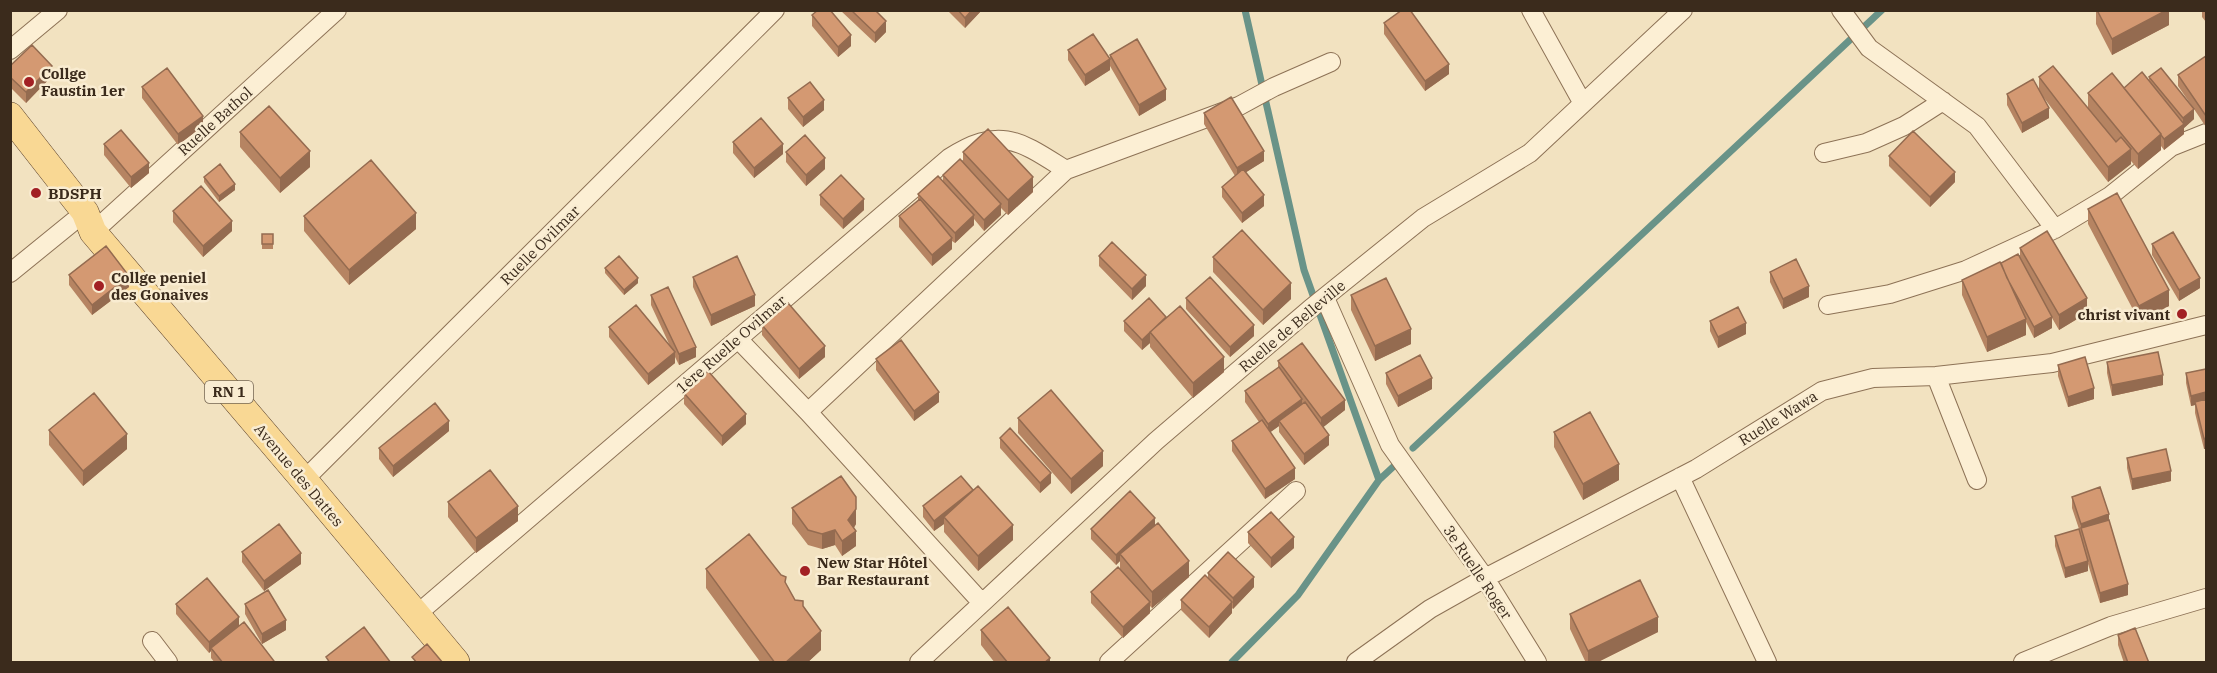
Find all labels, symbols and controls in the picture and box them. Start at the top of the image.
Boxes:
place label: Collge Faustin 1er [41,64,125,100]
marker: Collge Faustin 1er [22,75,36,89]
street label: Ruelle Bathol [174,83,256,159]
place label: BDSPH [48,184,102,203]
marker: BDSPH [29,186,43,200]
street label: Ruelle Ovilmar [496,201,584,289]
place label: Collge peniel des Gonaives [111,268,208,304]
street label: Ruelle de Belleville [1235,276,1349,376]
marker: Collge peniel des Gonaives [92,279,106,293]
street label: 1ère Ruelle Ovilmar [672,291,790,397]
place label: christ vivant [2077,305,2170,324]
marker: christ vivant [2175,307,2189,321]
road number: RN 1 [205,381,253,403]
street label: Ruelle Wawa [1735,386,1821,450]
street label: Avenue des Dattes [250,420,348,530]
street label: 3e Ruelle Roger [1440,521,1517,623]
place label: New Star Hôtel Bar Restaurant [817,553,929,589]
marker: New Star Hôtel Bar Restaurant [798,564,812,578]

